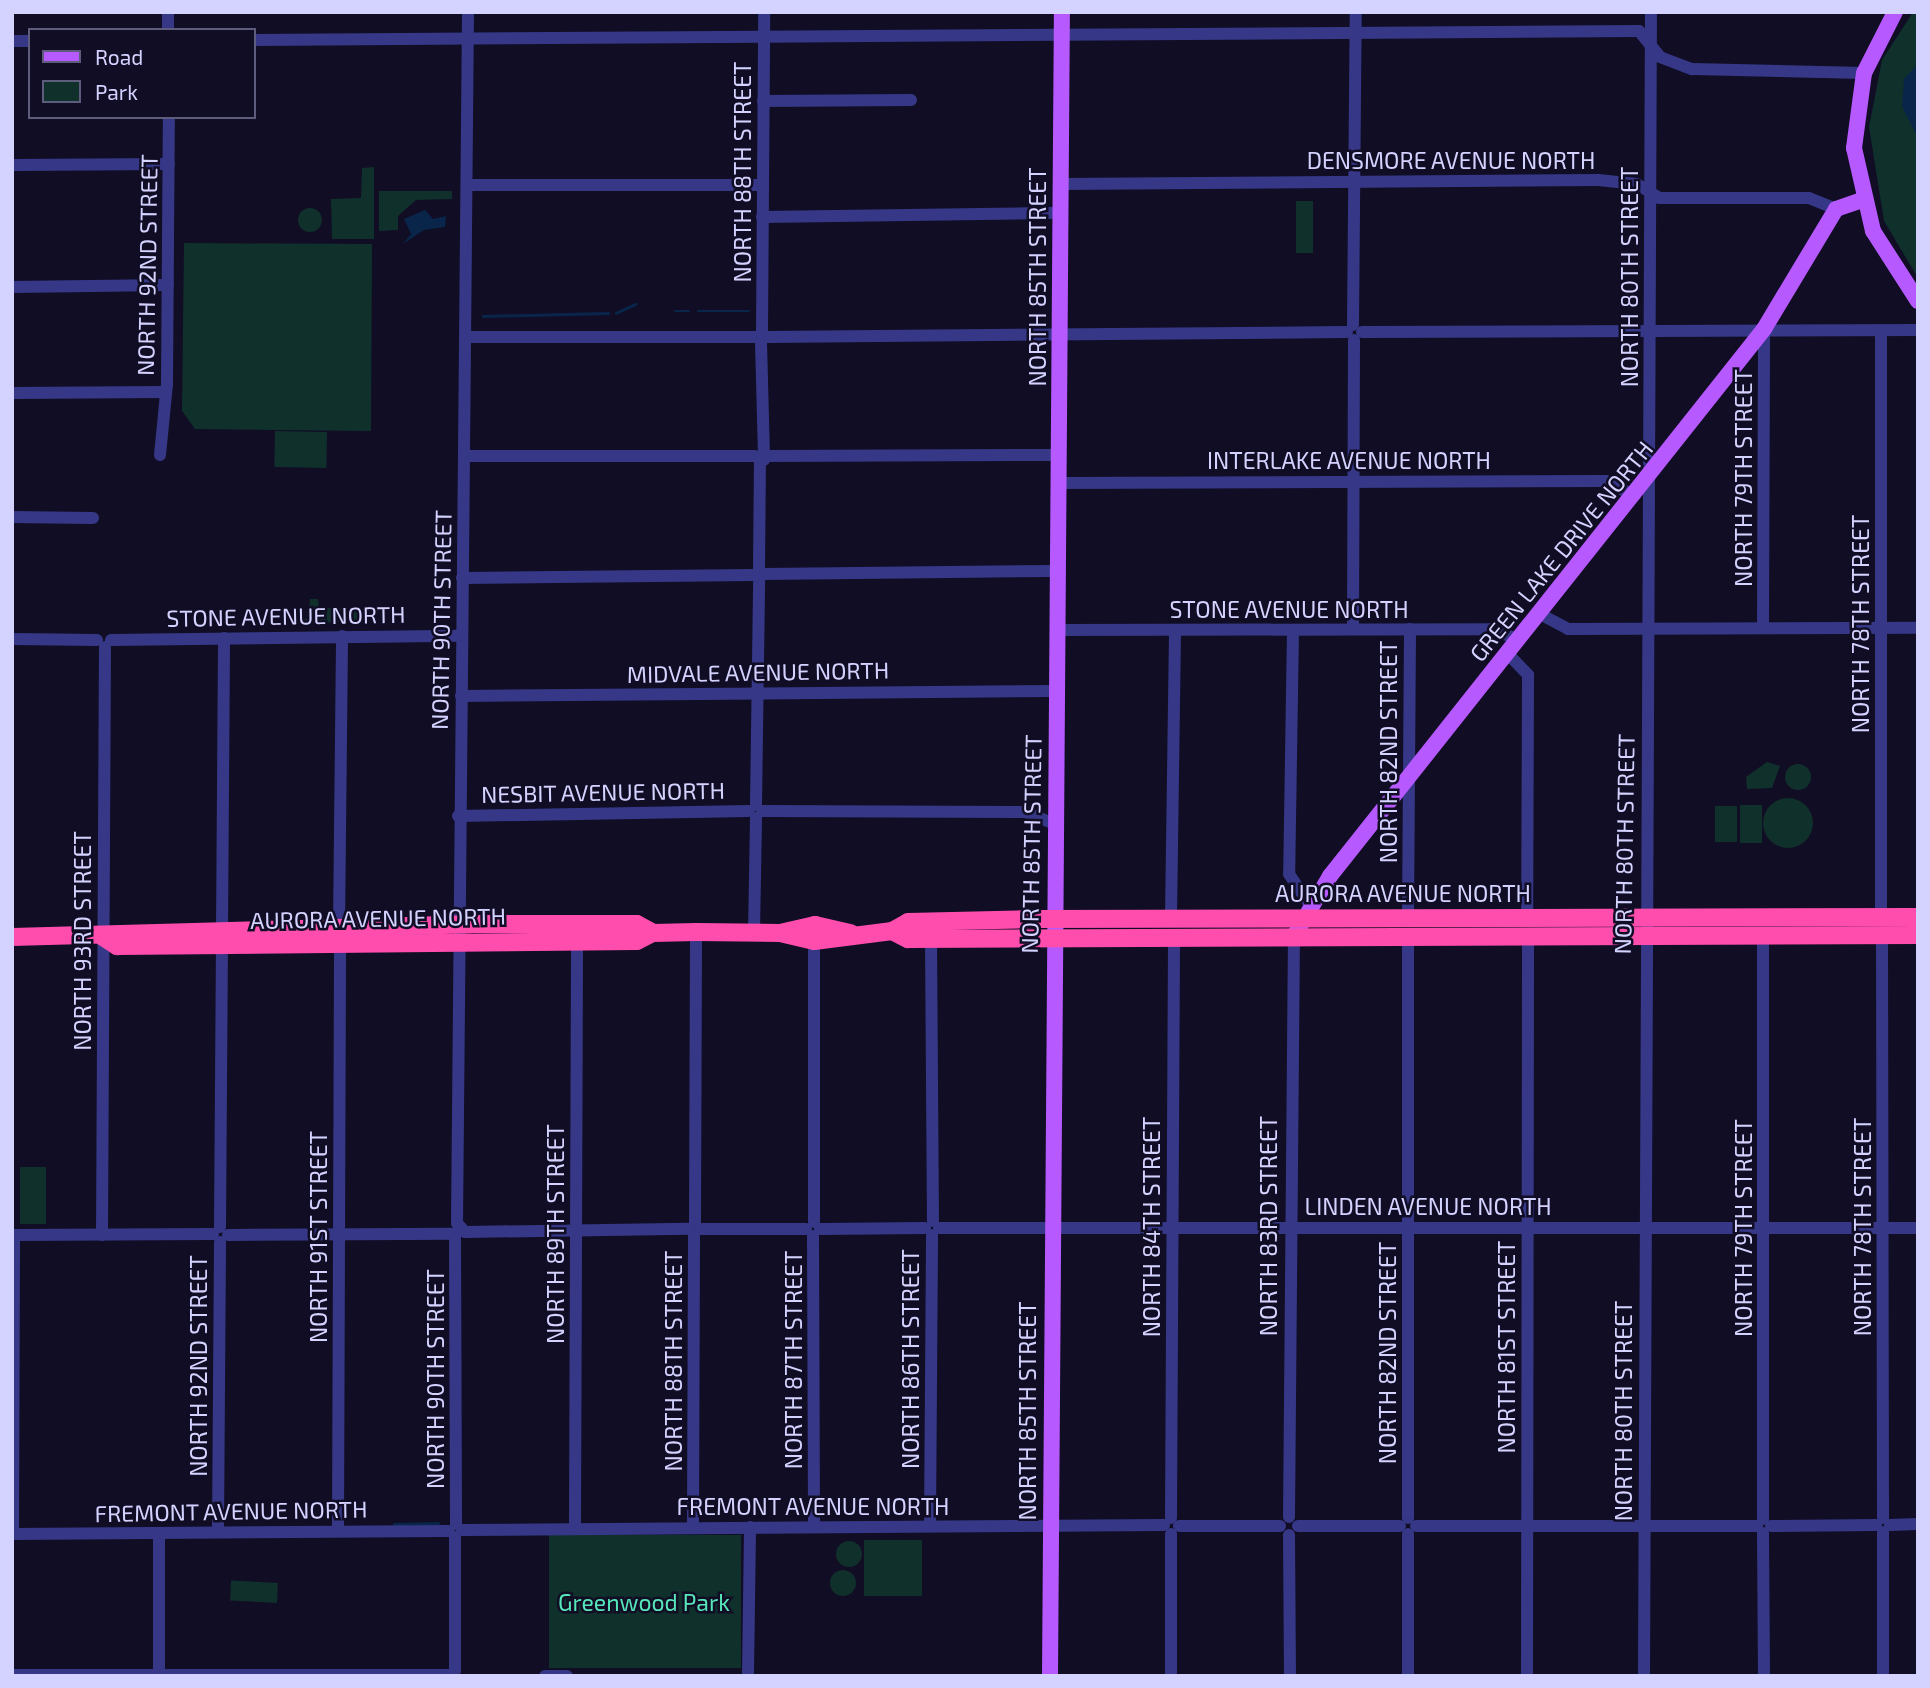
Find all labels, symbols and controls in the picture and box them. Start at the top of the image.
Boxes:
legend [28,28,256,119]
text: Road [95,44,143,69]
street label: NORTH 88TH STREET [728,62,756,282]
text: Park [95,79,138,104]
street label: DENSMORE AVENUE NORTH [1306,146,1596,174]
street label: NORTH 92ND STREET [131,154,163,376]
street label: NORTH 85TH STREET [1023,167,1051,387]
street label: NORTH 80TH STREET [1615,167,1643,387]
street label: NORTH 79TH STREET [1729,369,1757,587]
street label: GREEN LAKE DRIVE NORTH [1464,435,1658,667]
street label: INTERLAKE AVENUE NORTH [1207,446,1491,474]
street label: NORTH 90TH STREET [425,510,457,730]
street label: NORTH 78TH STREET [1846,515,1874,733]
street label: STONE AVENUE NORTH [1169,595,1409,623]
street label: STONE AVENUE NORTH [166,600,406,632]
street label: NORTH 82ND STREET [1374,641,1402,863]
street label: MIDVALE AVENUE NORTH [626,656,890,688]
street label: NORTH 80TH STREET [1608,733,1640,955]
street label: NORTH 85TH STREET [1015,734,1047,954]
street label: NESBIT AVENUE NORTH [480,776,726,808]
street label: NORTH 93RD STREET [68,831,96,1051]
street label: AURORA AVENUE NORTH [1275,879,1531,907]
street label: AURORA AVENUE NORTH [249,902,507,934]
street label: NORTH 83RD STREET [1254,1116,1282,1336]
street label: NORTH 84TH STREET [1137,1117,1165,1337]
street label: NORTH 78TH STREET [1848,1118,1876,1336]
street label: NORTH 79TH STREET [1729,1119,1757,1337]
street label: NORTH 89TH STREET [541,1124,569,1344]
street label: NORTH 91ST STREET [304,1131,332,1343]
street label: LINDEN AVENUE NORTH [1304,1192,1552,1220]
street label: NORTH 81ST STREET [1492,1240,1520,1454]
street label: NORTH 82ND STREET [1373,1242,1401,1464]
street label: NORTH 86TH STREET [896,1249,924,1469]
street label: NORTH 88TH STREET [659,1251,687,1471]
street label: NORTH 87TH STREET [779,1251,807,1469]
street label: NORTH 92ND STREET [184,1255,212,1477]
street label: NORTH 90TH STREET [421,1269,449,1489]
street label: NORTH 85TH STREET [1013,1301,1041,1521]
street label: NORTH 80TH STREET [1609,1301,1637,1521]
street label: FREMONT AVENUE NORTH [676,1492,950,1520]
street label: FREMONT AVENUE NORTH [94,1495,368,1527]
park label: Greenwood Park [558,1588,730,1616]

